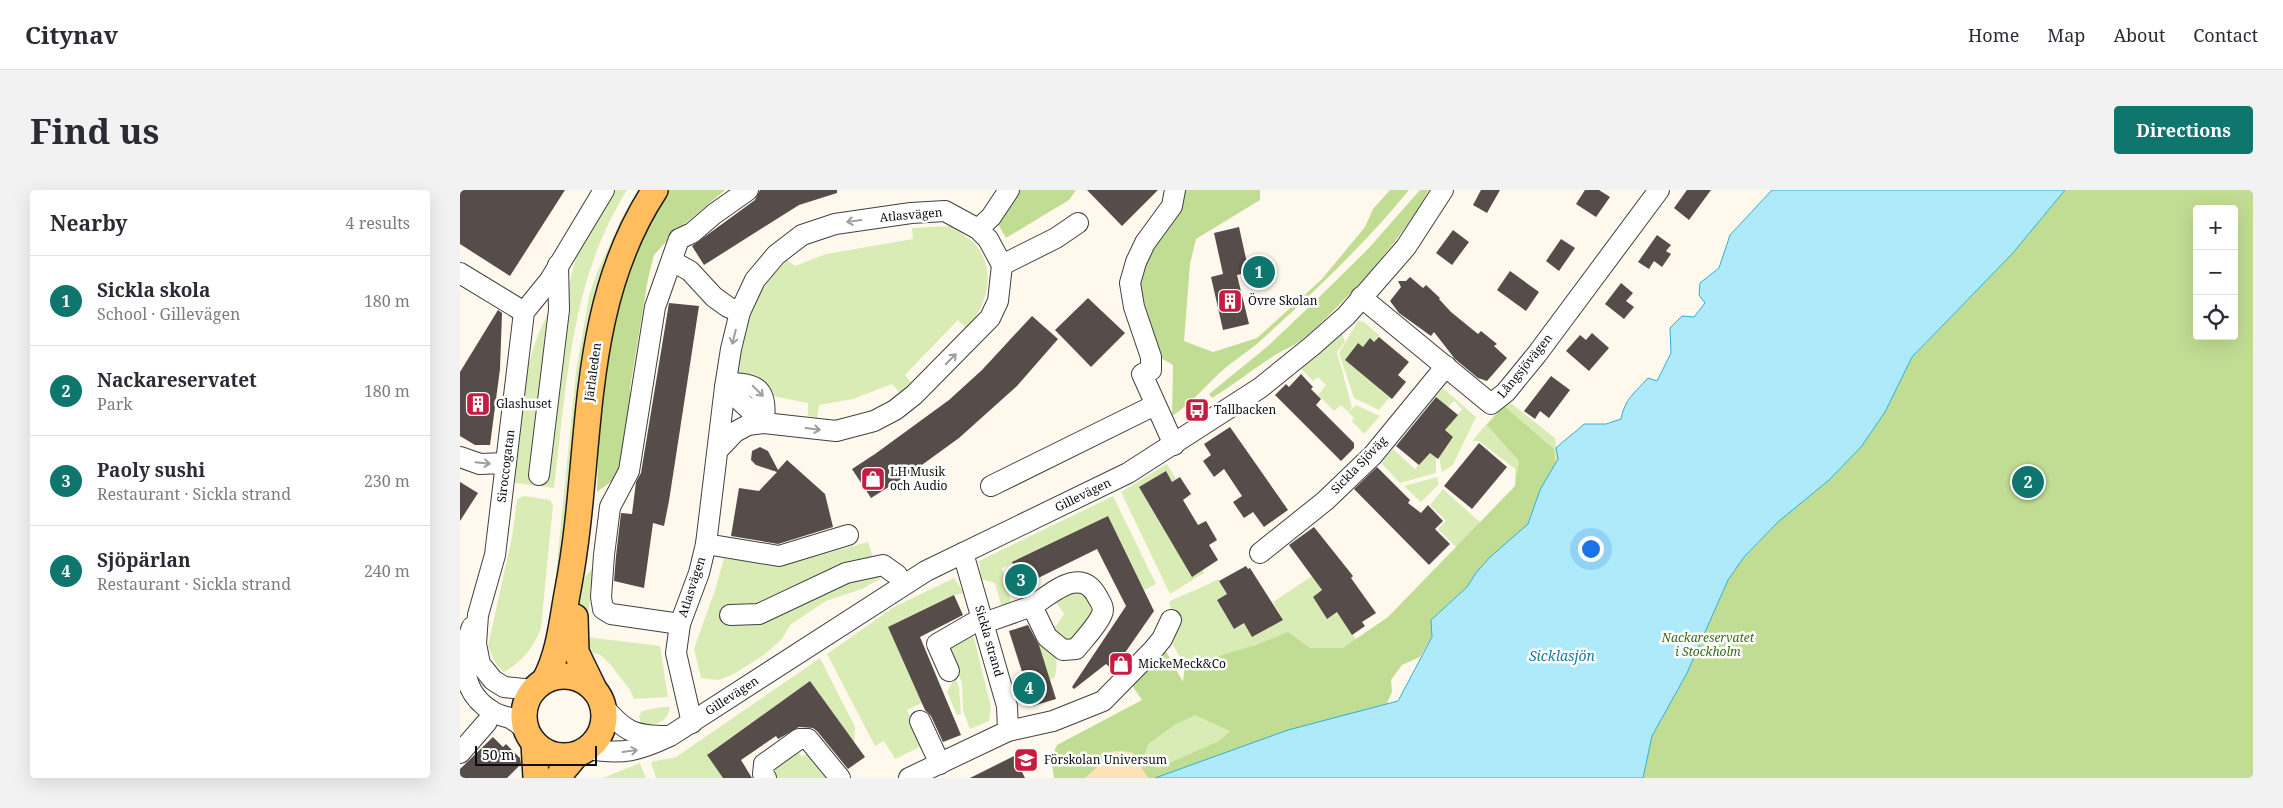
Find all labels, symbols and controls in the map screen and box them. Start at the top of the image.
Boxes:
text: Citynav [25,18,118,51]
text: Home [1968,23,2019,47]
text: Map [2047,23,2085,47]
text: About [2113,23,2165,47]
text: Contact [2193,23,2258,47]
button: Directions [2114,106,2253,154]
text: Find us [30,107,159,154]
street label: Atlasvägen [879,203,943,226]
map controls [2193,205,2238,340]
button: + [2193,205,2238,250]
text: Nearby [50,209,128,237]
text: 4 results [346,212,410,234]
one-way arrow [846,217,862,227]
button: − [2193,250,2238,295]
pin: 1 [1243,253,1275,291]
text: Sickla skola [97,277,210,303]
building icon: Övre Skolan [1217,288,1243,314]
text: 1 [61,290,71,312]
text: 180 m [364,290,410,312]
place label: Övre Skolan [1248,292,1318,309]
button: locate [2193,295,2238,340]
text: School · Gillevägen [97,303,240,325]
one-way arrow [729,328,738,344]
street label: Långsjövägen [1493,330,1556,402]
street label: Järlaleden [580,341,605,403]
one-way arrow [945,353,957,365]
text: Nackareservatet [97,367,257,393]
text: 2 [61,380,71,402]
text: 180 m [364,380,410,402]
one-way arrow [752,385,764,397]
building icon: Glashuset [465,391,491,417]
text: Park [97,393,133,415]
place label: Glashuset [496,395,552,412]
bus stop icon: Tallbacken [1184,397,1210,423]
place label: Tallbacken [1214,401,1276,418]
one-way arrow [804,424,820,434]
street label: Siroccogatan [493,428,518,504]
street label: Sickla Sjöväg [1327,432,1391,497]
text: Paoly sushi [97,457,205,483]
one-way arrow [474,458,490,468]
place label: LH Musik och Audio [890,463,948,494]
pin: 2 [2012,463,2044,501]
shop icon: LH Musik och Audio [860,466,886,492]
text: 3 [61,470,71,492]
text: 230 m [364,470,410,492]
street label: Gillevägen [1052,474,1114,515]
text: Restaurant · Sickla strand [97,483,291,505]
your location [1578,536,1604,562]
text: Sjöpärlan [97,547,191,573]
street label: Atlasvägen [674,554,709,619]
text: 4 [61,560,71,582]
text: 240 m [364,560,410,582]
pin: 3 [1005,561,1037,599]
text: Restaurant · Sickla strand [97,573,291,595]
street label: Sickla strand [971,603,1008,679]
park label: Nackareservatet i Stockholm [1661,629,1755,660]
water label: Sicklasjön [1529,646,1596,665]
shop icon: MickeMeck&Co [1108,651,1134,677]
place label: MickeMeck&Co [1138,655,1226,672]
pin: 4 [1013,669,1045,707]
street label: Gillevägen [702,672,762,719]
scale bar [475,743,598,766]
text: 50 m [482,745,515,764]
one-way arrow [622,745,638,755]
school or university icon: Förskolan Universum [1013,747,1039,773]
place label: Förskolan Universum [1044,751,1167,768]

